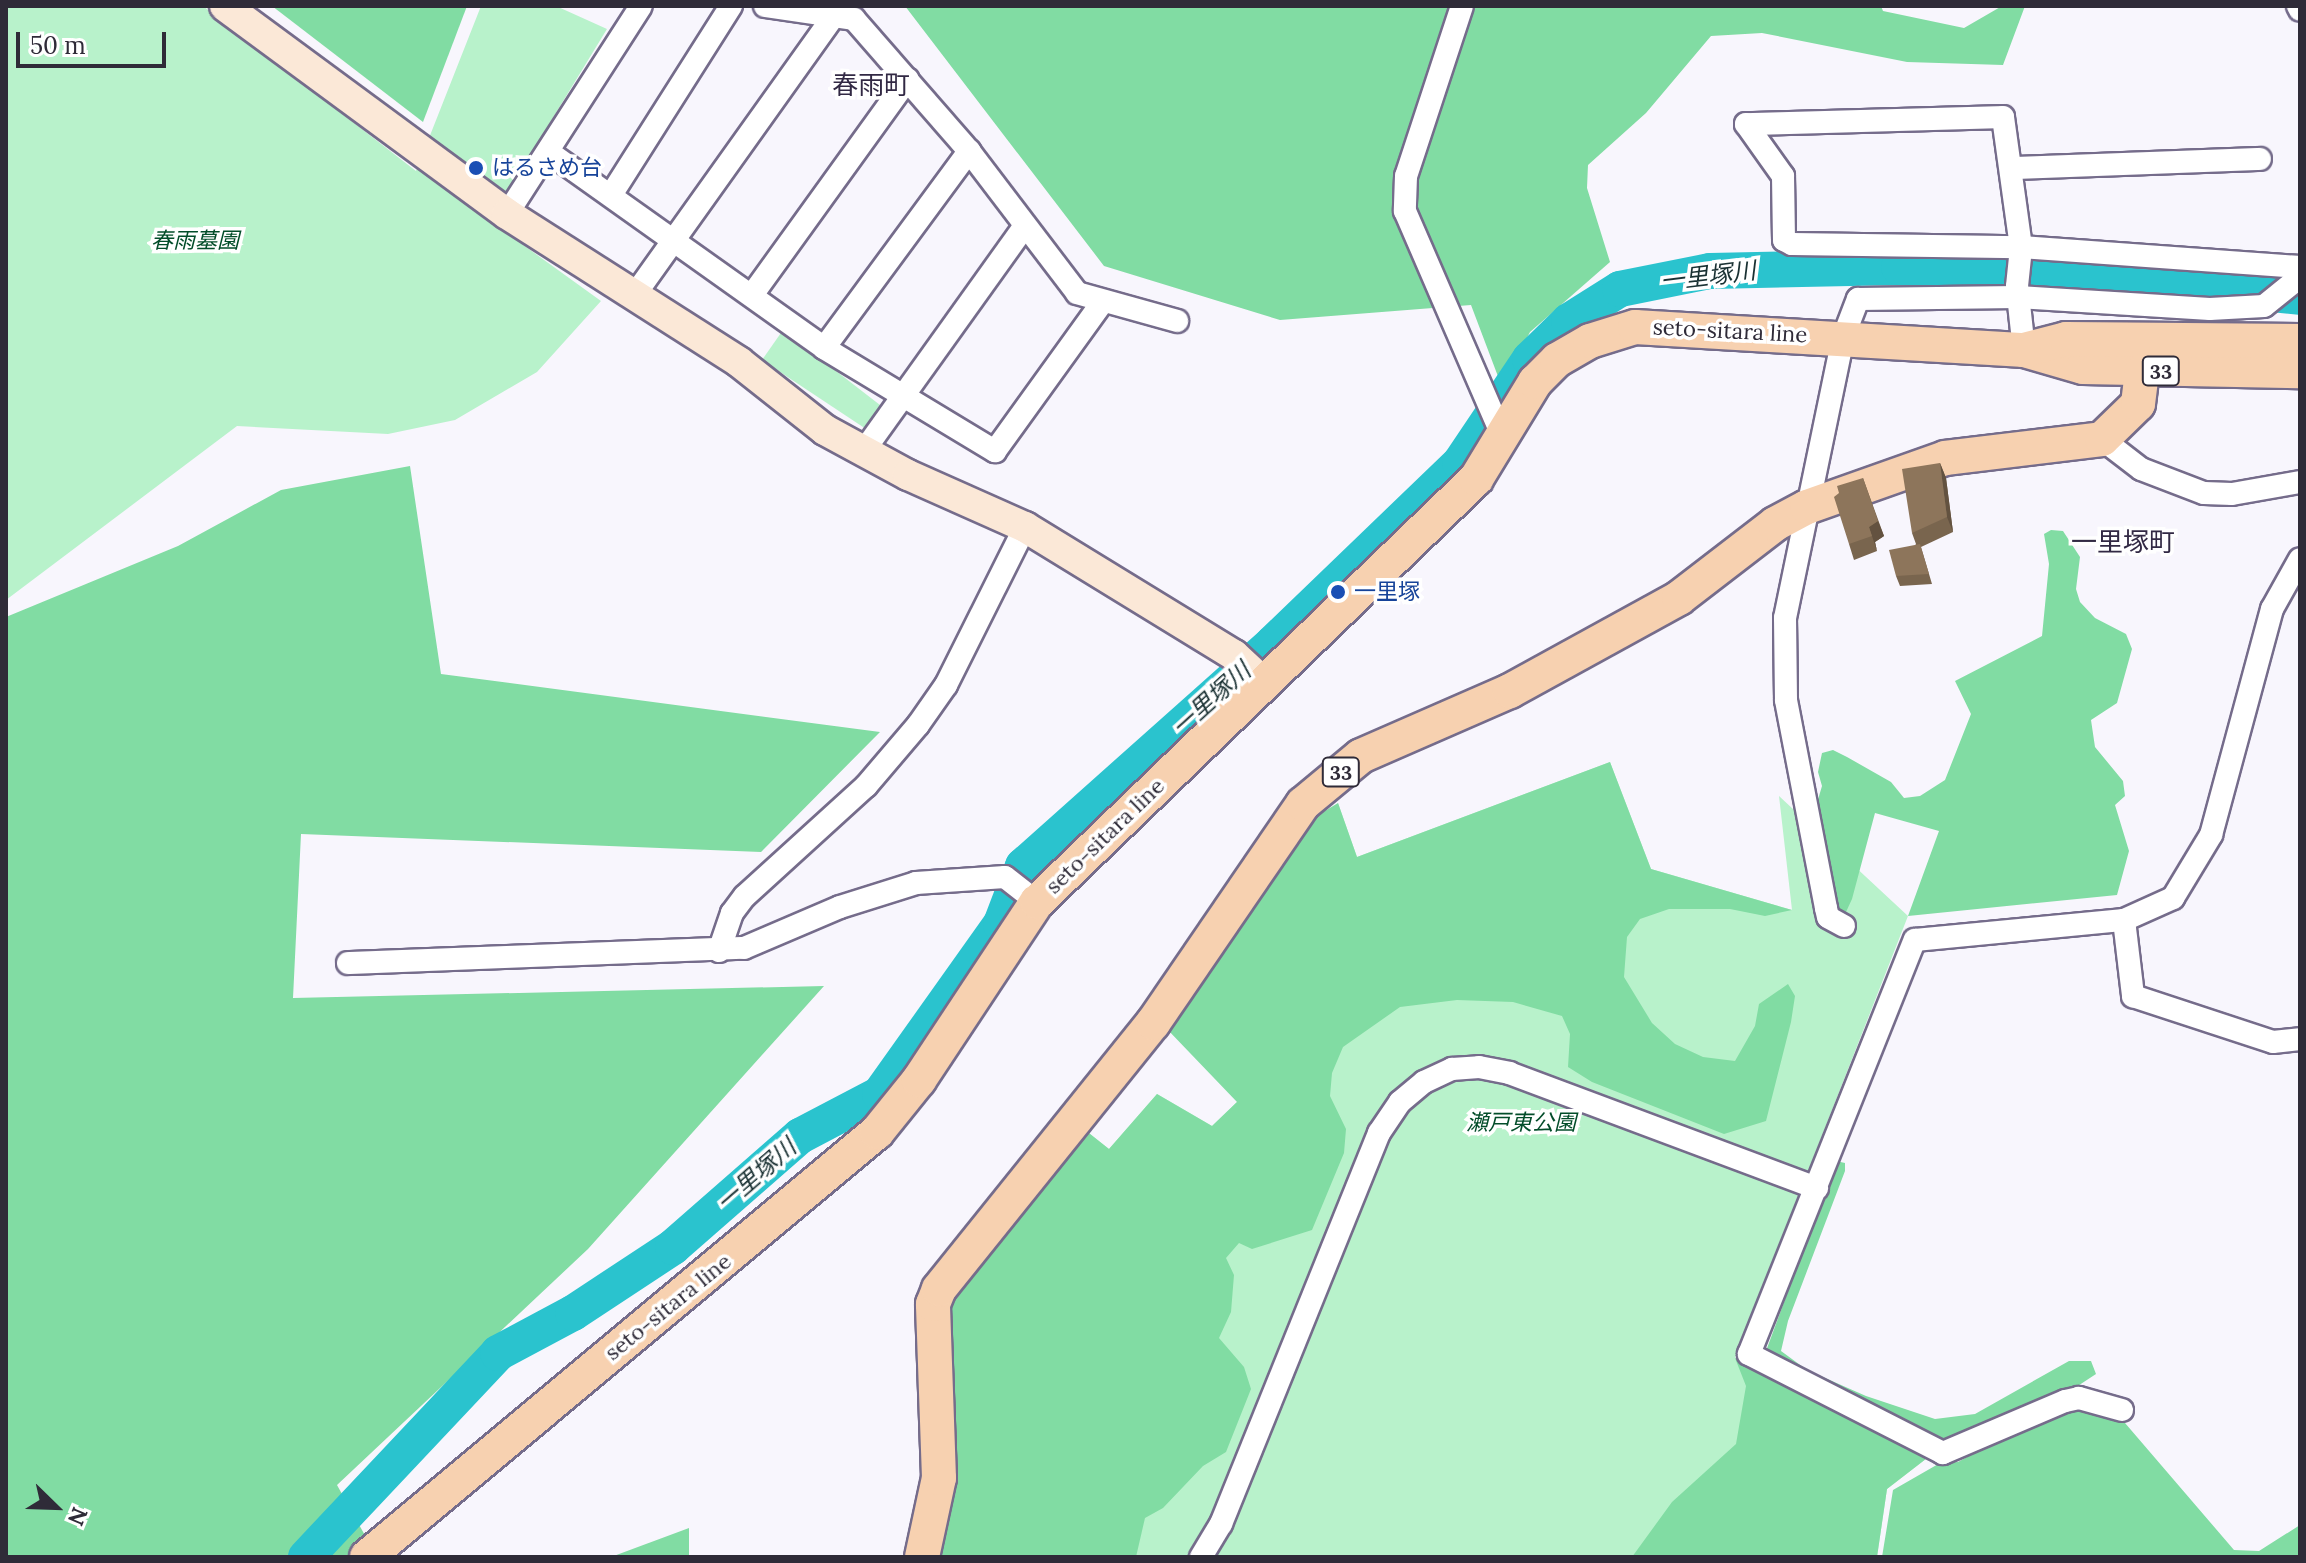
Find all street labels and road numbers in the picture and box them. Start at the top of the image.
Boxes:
street label: seto-sitara line [1652,314,1808,348]
road number: 33 [2141,355,2181,387]
road number: 33 [1321,756,1361,788]
street label: seto-sitara line [1040,773,1170,899]
street label: seto-sitara line [600,1248,736,1366]

